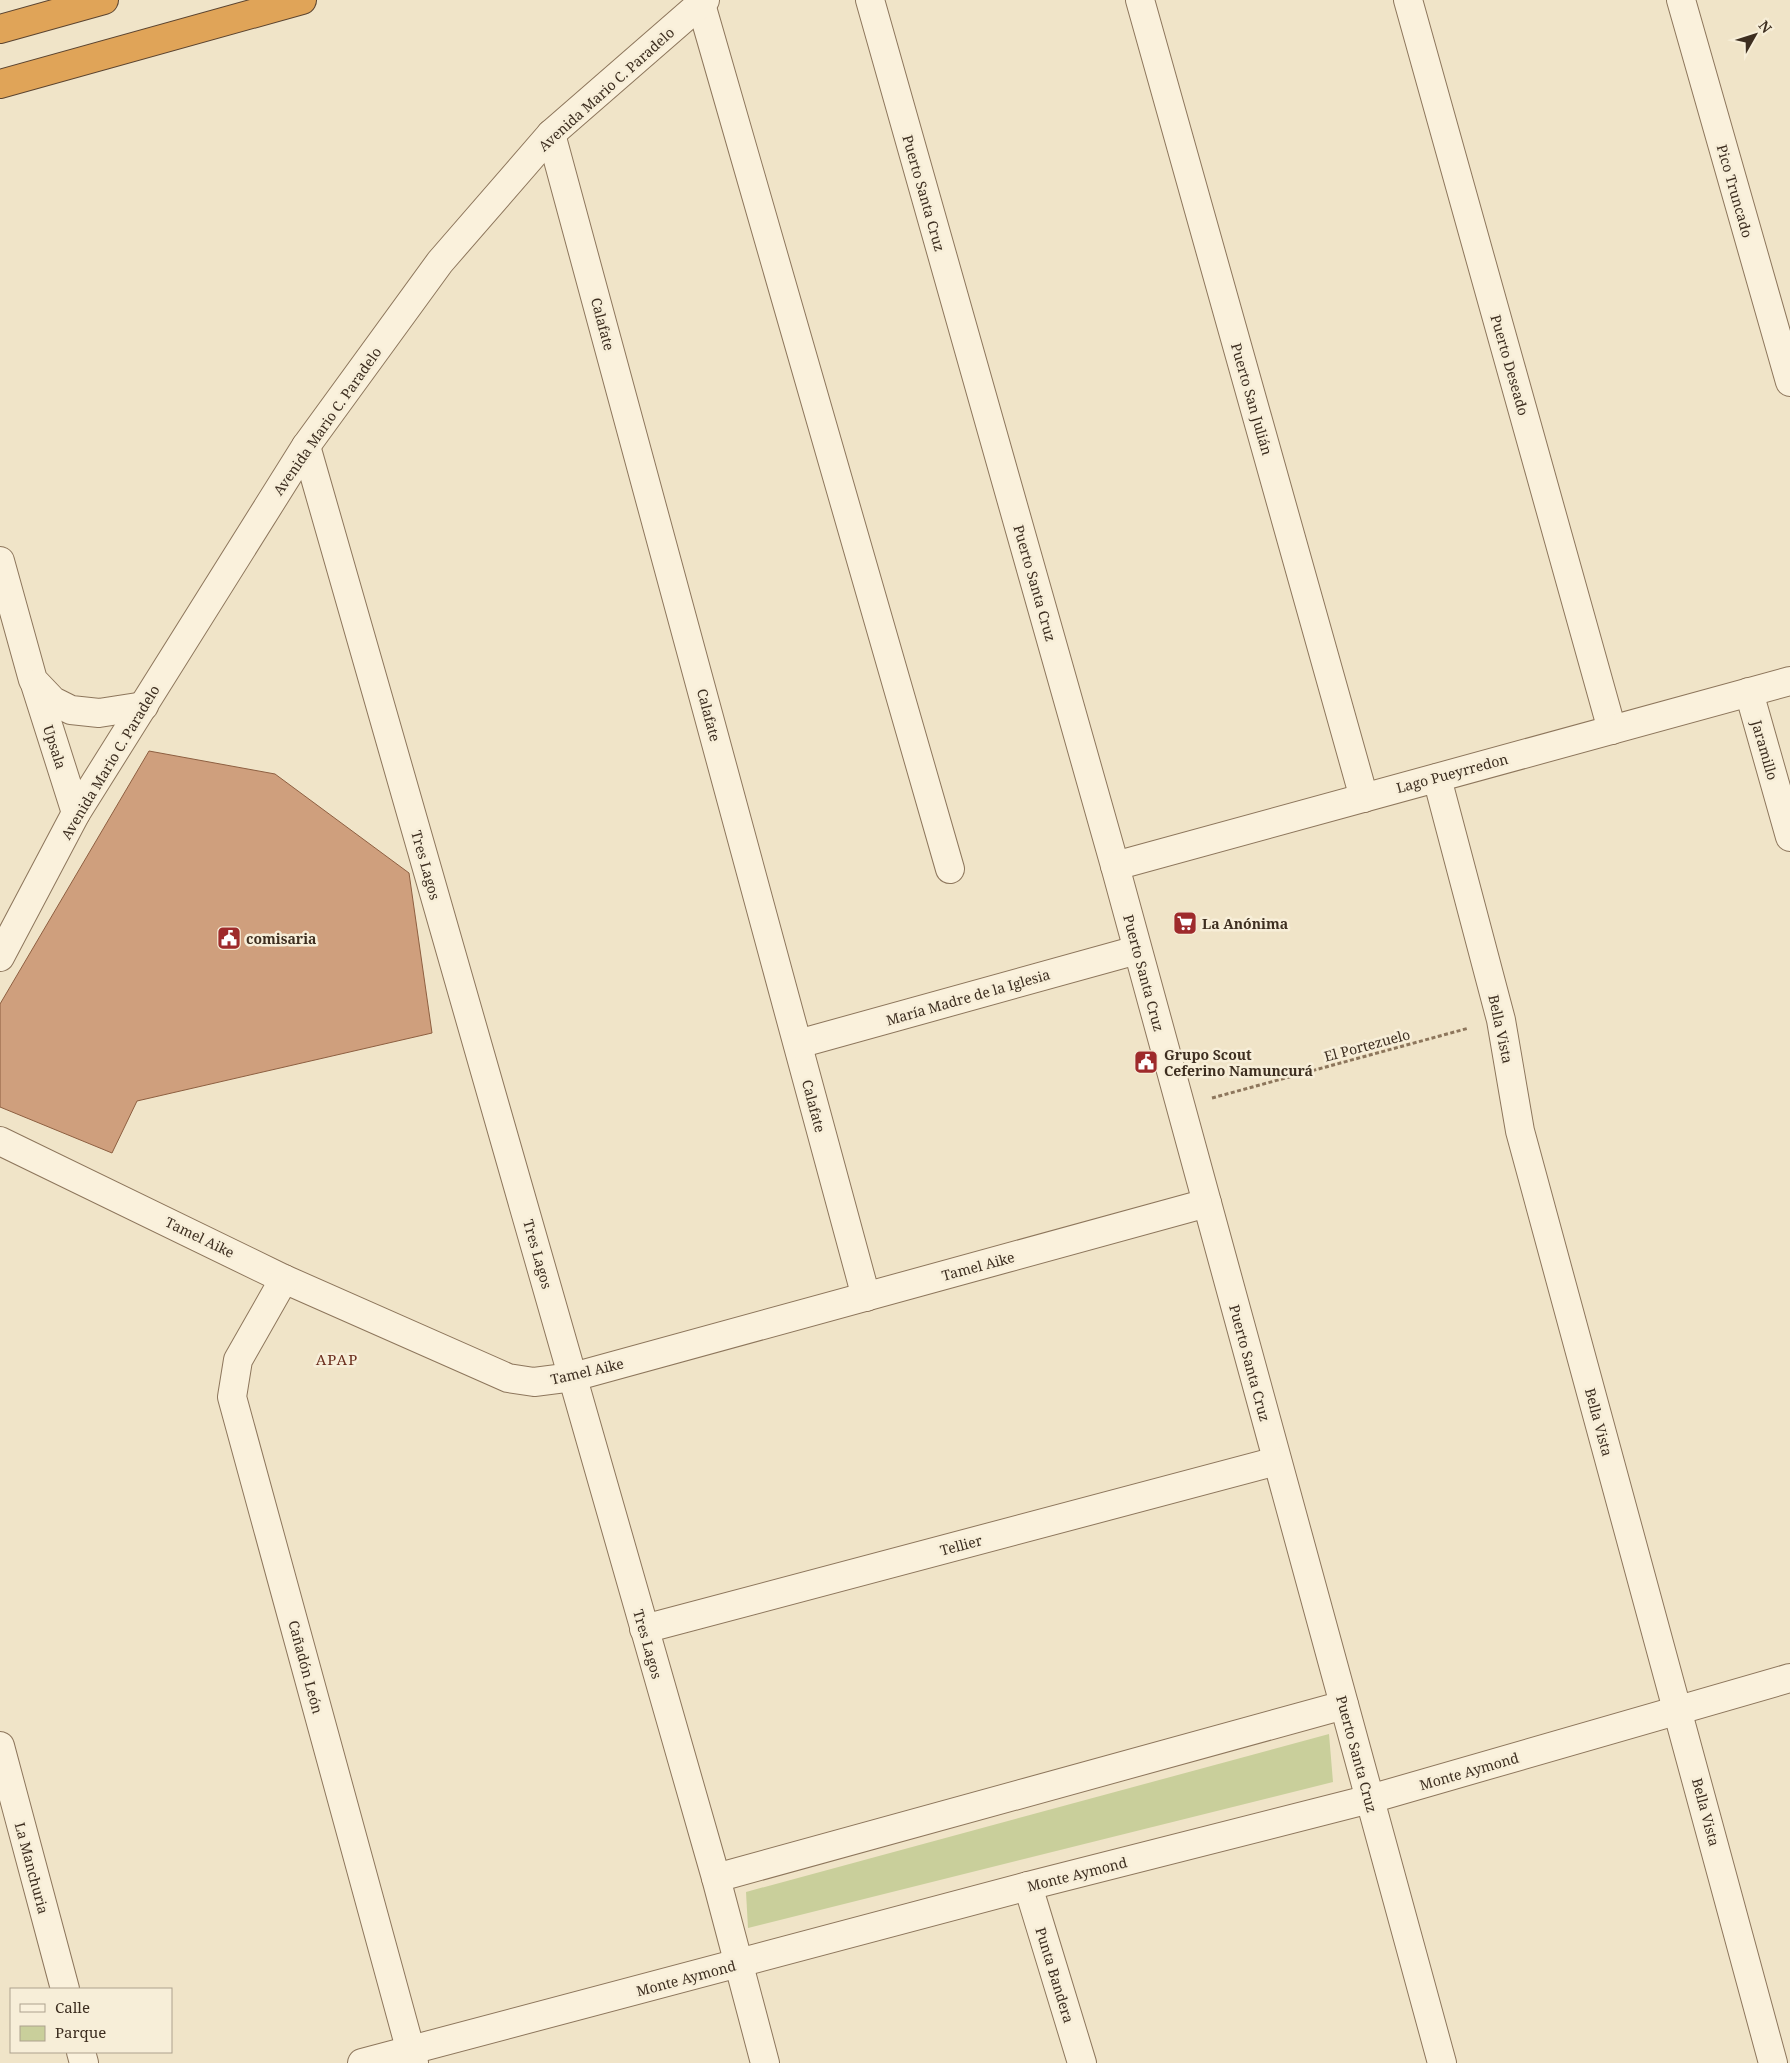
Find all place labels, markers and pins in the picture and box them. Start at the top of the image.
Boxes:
supermarket icon: La Anónima [1172,910,1198,936]
place label: La Anónima [1202,914,1288,933]
public building icon: comisaria [216,925,242,951]
place label: comisaria [246,929,317,948]
place label: Grupo Scout Ceferino Namuncurá [1164,1045,1313,1080]
public building icon: Grupo Scout Ceferino Namuncurá [1133,1049,1159,1075]

